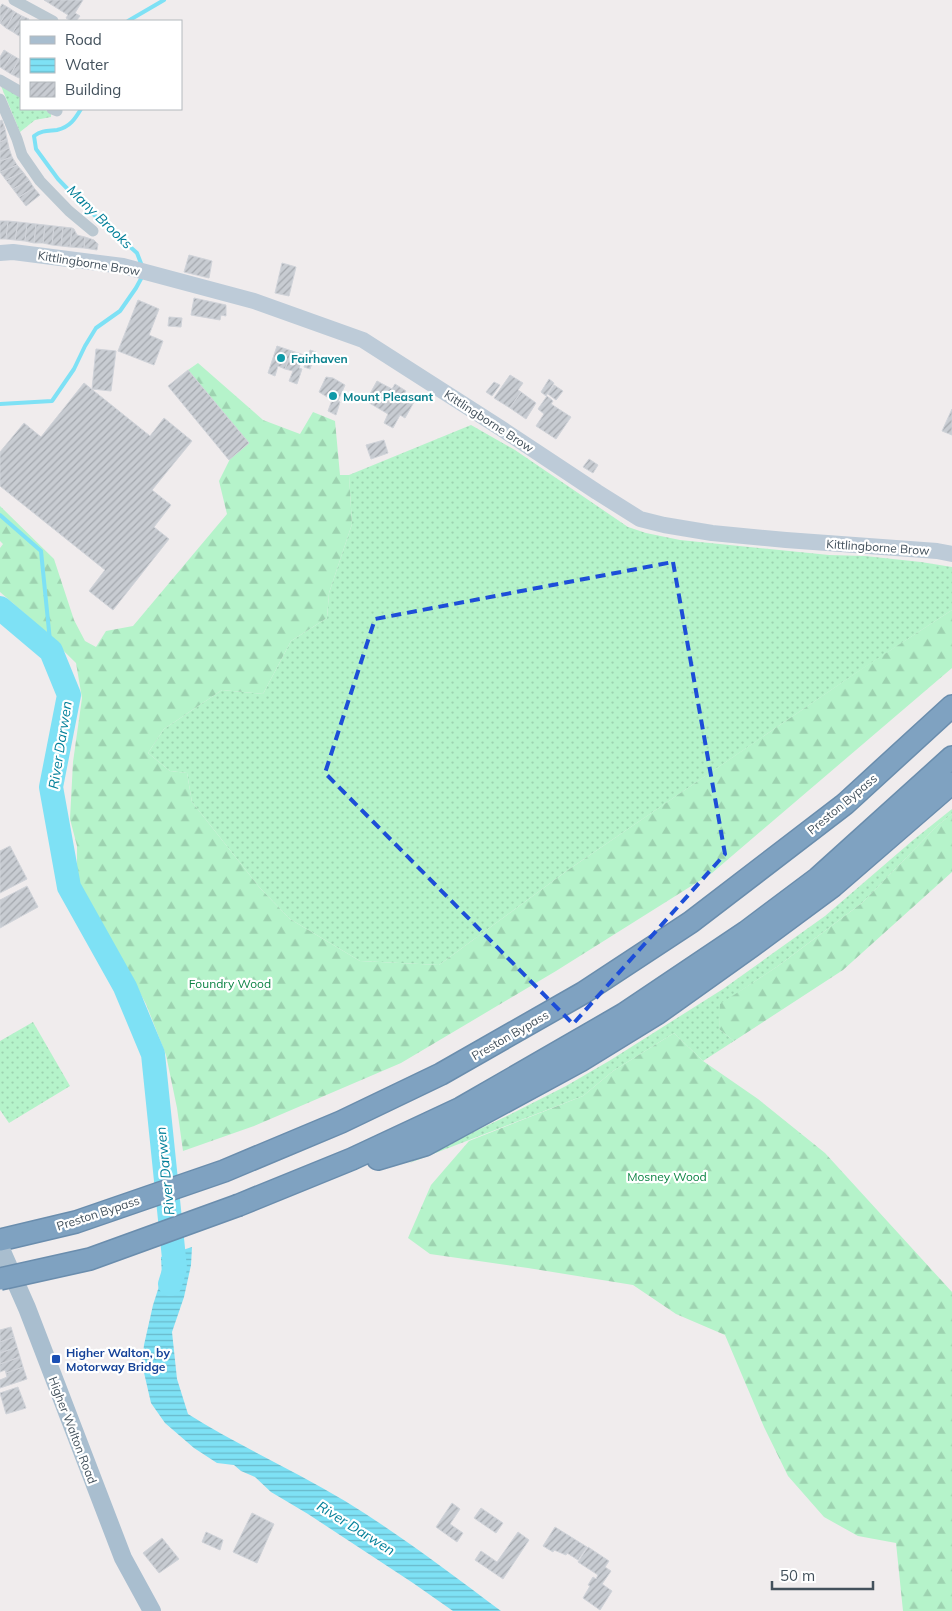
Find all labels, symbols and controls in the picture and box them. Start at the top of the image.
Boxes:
legend [20,20,182,110]
text: Road [65,30,102,49]
text: Water [65,55,109,74]
text: Building [65,80,121,99]
water label: Many Brooks [63,181,137,253]
street label: Kittlingborne Brow [37,248,142,279]
place label: Fairhaven [291,351,348,366]
marker: Fairhaven [275,352,287,364]
street label: Kittlingborne Brow [442,387,537,456]
place label: Mount Pleasant [343,389,434,404]
marker: Mount Pleasant [327,390,339,402]
street label: Kittlingborne Brow [826,536,931,558]
water label: River Darwen [44,700,76,790]
street label: Preston Bypass [804,770,880,838]
park label: Foundry Wood [189,976,271,991]
street label: Preston Bypass [469,1007,551,1063]
water label: River Darwen [151,1126,179,1216]
park label: Mosney Wood [627,1169,707,1184]
street label: Preston Bypass [55,1193,141,1233]
place label: Higher Walton, by Motorway Bridge [66,1345,170,1374]
marker: Higher Walton, by Motorway Bridge [50,1353,62,1365]
street label: Higher Walton Road [46,1374,100,1486]
water label: River Darwen [314,1497,398,1559]
scale bar [772,1558,873,1590]
text: 50 m [780,1566,815,1585]

